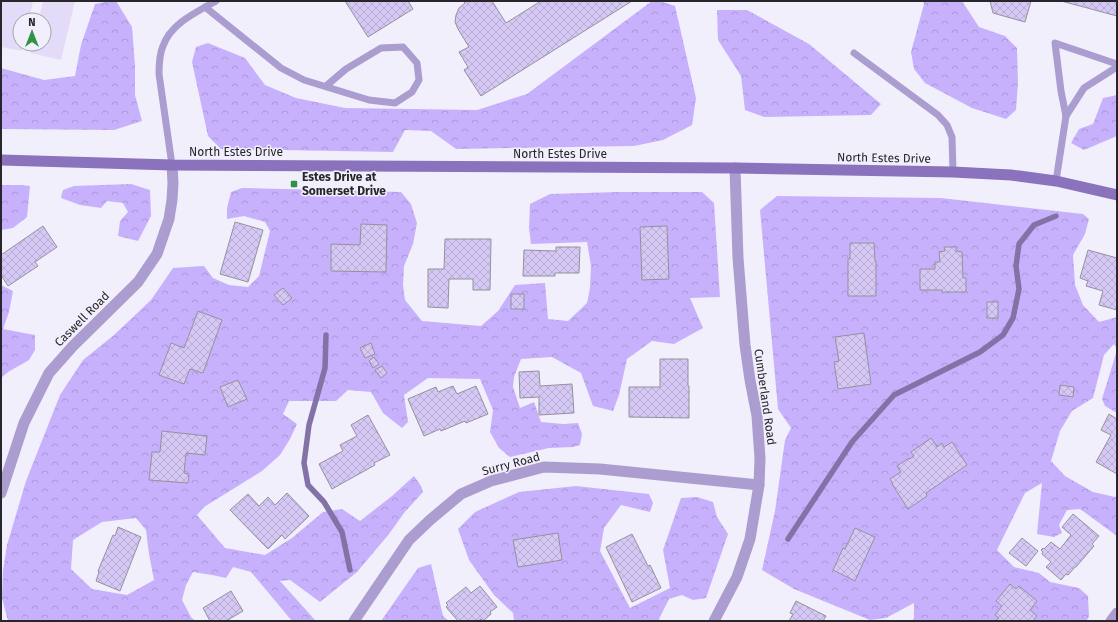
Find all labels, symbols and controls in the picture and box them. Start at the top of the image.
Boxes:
north arrow [12,12,52,52]
text: N [28,16,36,29]
street label: North Estes Drive [189,145,283,159]
street label: North Estes Drive [513,147,607,161]
street label: North Estes Drive [837,150,931,166]
place label: Estes Drive at Somerset Drive [302,170,386,198]
marker: Estes Drive at Somerset Drive [289,179,299,189]
street label: Caswell Road [52,289,112,349]
street label: Cumberland Road [751,348,779,446]
street label: Surry Road [480,450,542,478]

